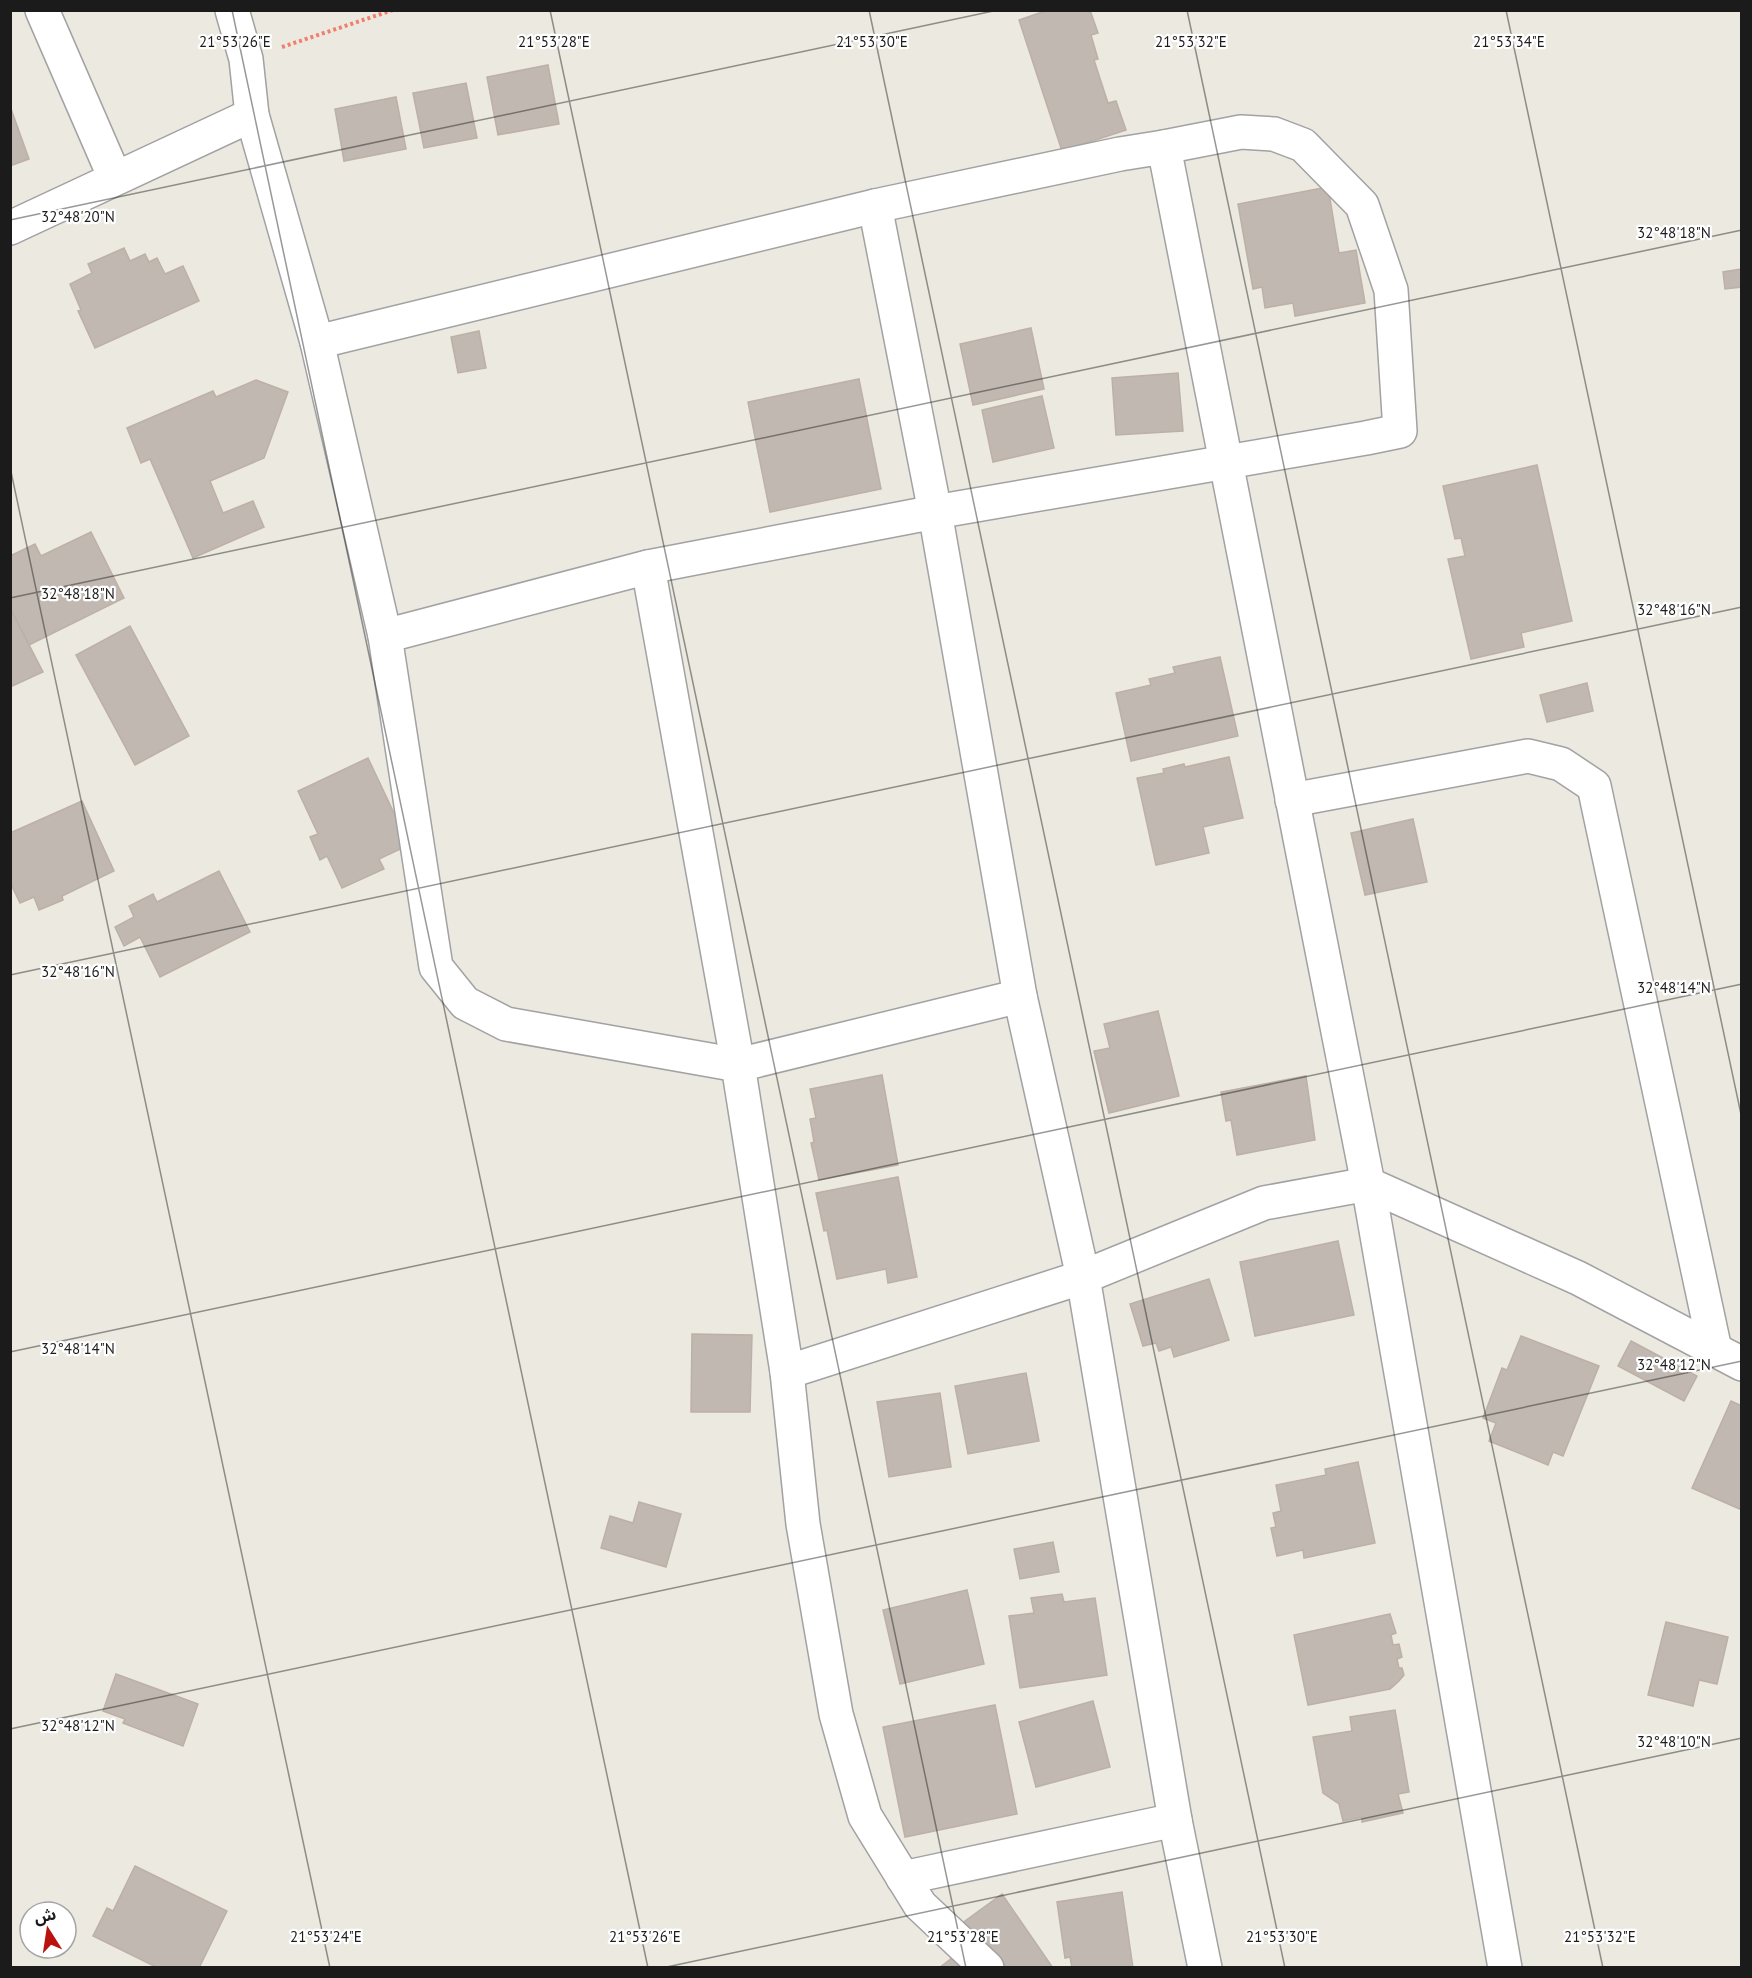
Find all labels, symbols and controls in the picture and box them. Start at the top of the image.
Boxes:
text: 21°53'26"E [199,32,271,51]
text: 21°53'28"E [518,32,590,51]
text: 21°53'30"E [836,32,908,51]
text: 21°53'32"E [1155,32,1227,51]
text: 21°53'34"E [1473,32,1545,51]
text: 32°48'20"N [41,207,115,226]
text: 32°48'18"N [1637,223,1711,242]
text: 32°48'18"N [41,584,115,603]
text: 32°48'16"N [1637,600,1711,619]
text: 32°48'16"N [41,962,115,981]
text: 32°48'14"N [1637,978,1711,997]
text: 32°48'14"N [41,1339,115,1358]
text: 32°48'12"N [1637,1355,1711,1374]
text: 32°48'12"N [41,1716,115,1735]
text: 32°48'10"N [1637,1732,1711,1751]
north arrow [18,1900,78,1960]
text: ش [32,1903,58,1927]
text: 21°53'24"E [290,1927,362,1946]
text: 21°53'26"E [609,1927,681,1946]
text: 21°53'28"E [927,1927,999,1946]
text: 21°53'30"E [1246,1927,1318,1946]
text: 21°53'32"E [1564,1927,1636,1946]

